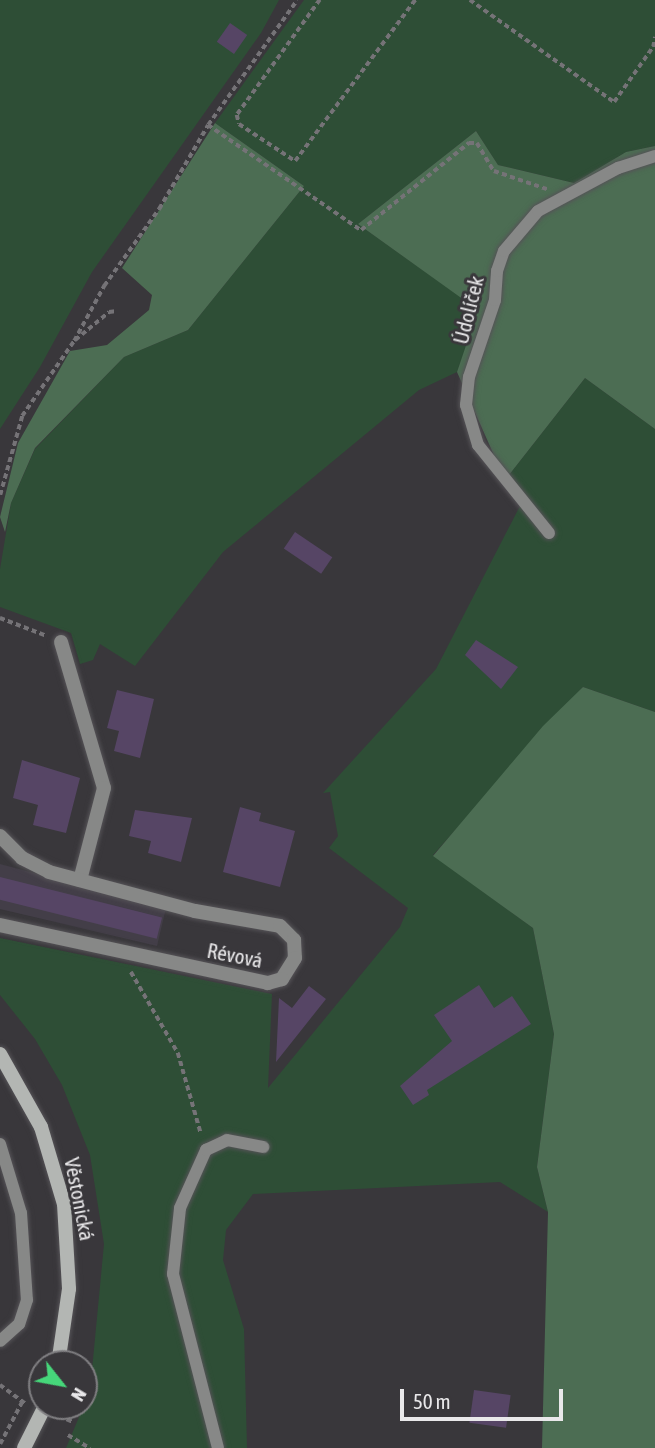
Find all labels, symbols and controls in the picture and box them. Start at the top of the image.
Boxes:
street label: Údolíček [447,273,489,347]
street label: Révová [205,937,265,973]
street label: Věstonická [60,1155,100,1243]
north arrow [28,1350,98,1420]
scale bar [403,1374,566,1418]
text: N [67,1384,92,1405]
text: 50 m [413,1389,451,1413]

